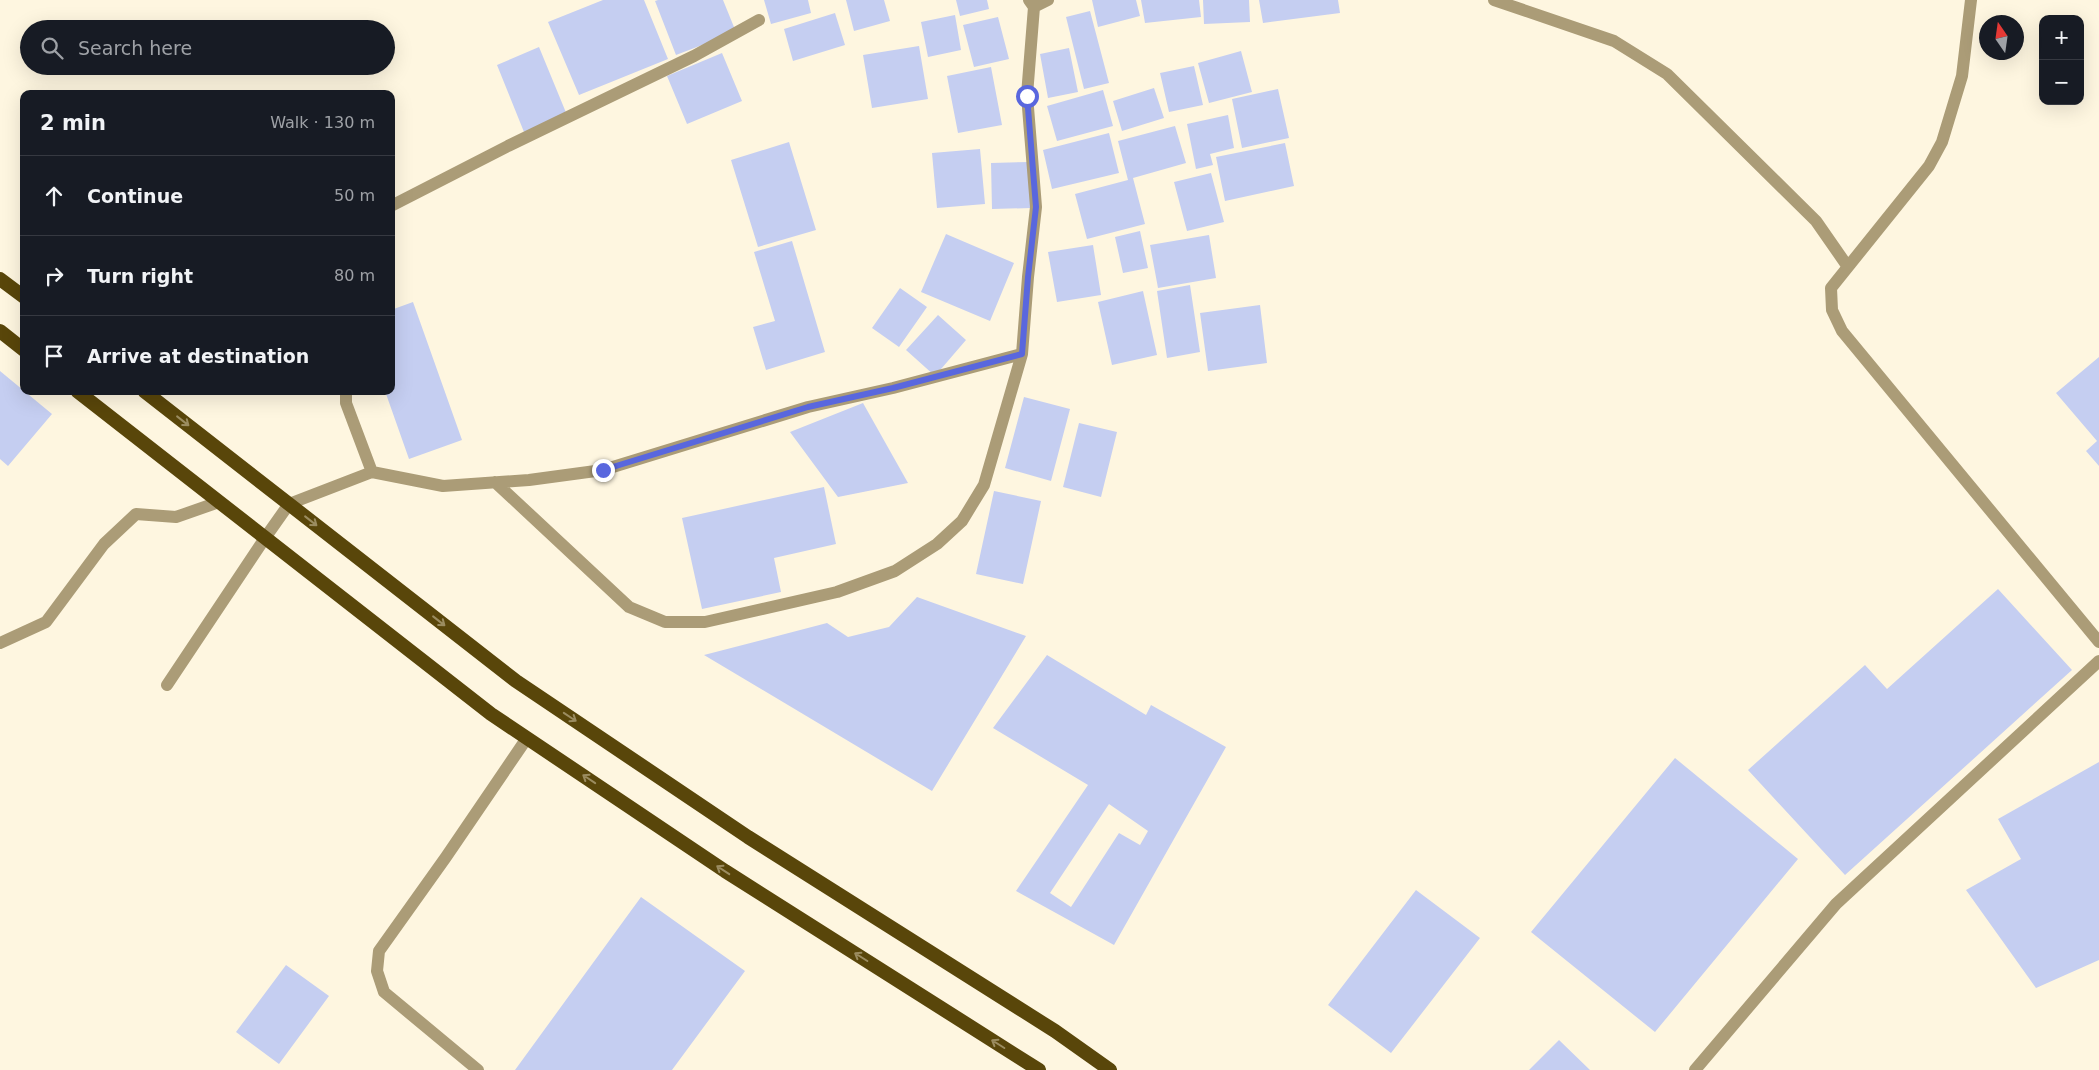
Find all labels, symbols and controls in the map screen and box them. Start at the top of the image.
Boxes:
north arrow [1979,15,2024,60]
map controls [2039,15,2084,105]
button: + [2039,15,2084,60]
search box [20,20,395,75]
icon: search [38,34,66,62]
text: Search here [78,37,192,59]
button: − [2039,60,2084,105]
route start [1016,85,1039,108]
text: 2 min [40,111,106,135]
text: Walk · 130 m [270,113,375,132]
icon: ahead [40,182,68,210]
text: Continue [87,185,183,207]
text: 50 m [334,186,375,205]
icon: right [40,262,68,290]
text: Turn right [87,265,193,287]
text: 80 m [334,266,375,285]
icon: arrive [40,342,68,370]
text: Arrive at destination [87,345,309,367]
one-way arrow [176,416,189,427]
route end [592,459,615,482]
one-way arrow [304,516,317,527]
one-way arrow [432,616,446,626]
one-way arrow [563,712,577,722]
one-way arrow [582,774,596,784]
one-way arrow [717,865,731,875]
one-way arrow [854,952,868,962]
one-way arrow [991,1038,1005,1049]

